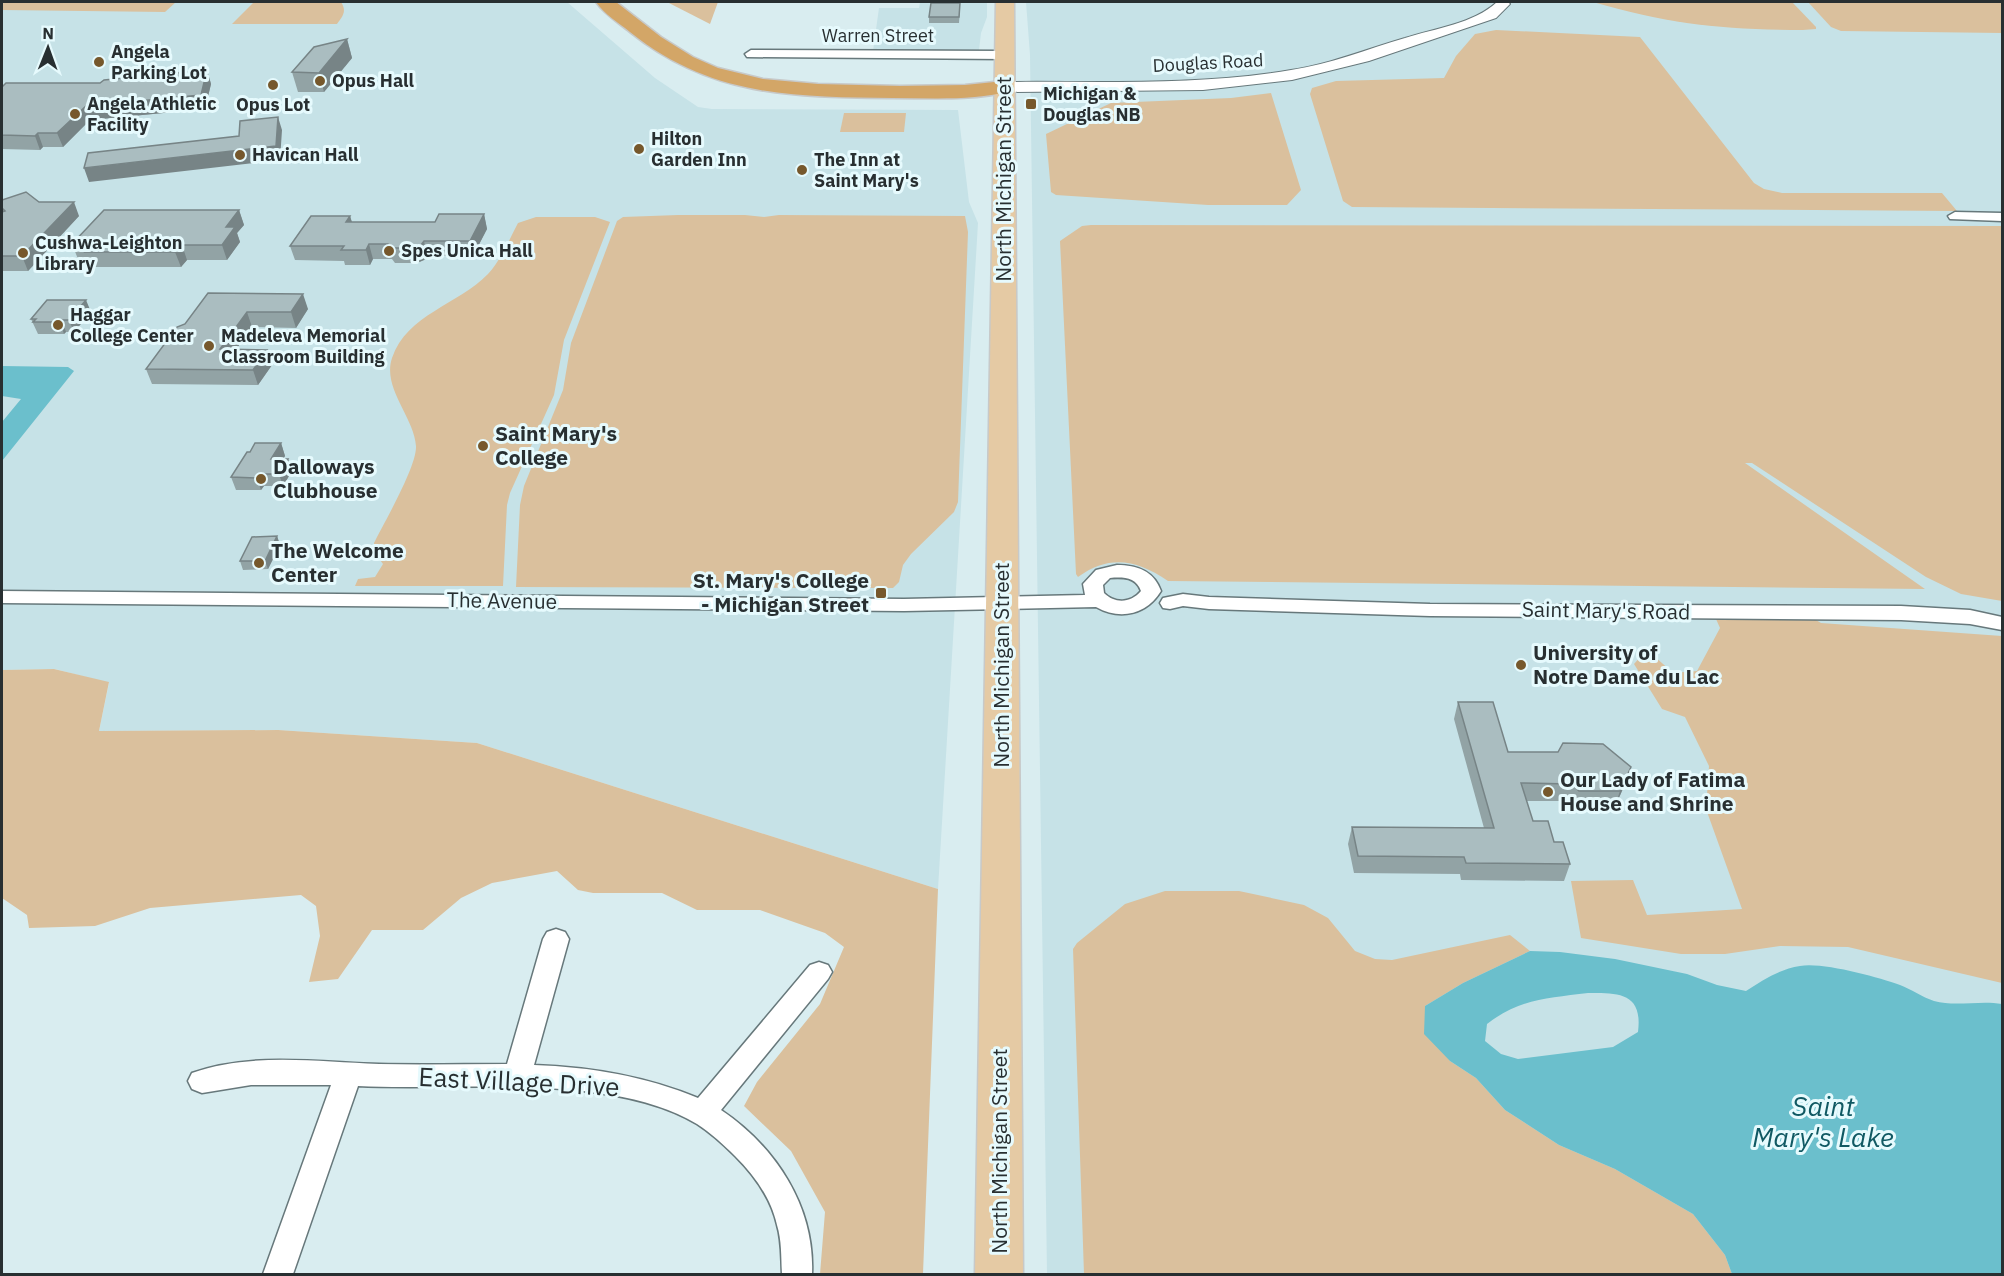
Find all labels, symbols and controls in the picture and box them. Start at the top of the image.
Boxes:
north arrow [18,18,78,78]
text: N [42,23,54,43]
street label: Warren Street [822,24,934,47]
place label: Angela Parking Lot [111,40,207,84]
street label: Douglas Road [1152,48,1264,77]
marker: Angela Parking Lot [92,55,106,69]
place label: Opus Hall [332,69,414,92]
marker: Opus Hall [313,74,327,88]
street label: North Michigan Street [989,76,1017,282]
marker: Opus Lot [266,78,280,92]
place label: Michigan & Douglas NB [1043,82,1140,126]
place label: Angela Athletic Facility [87,92,216,136]
place label: Opus Lot [236,93,310,116]
marker: Michigan & Douglas NB [1024,97,1038,111]
marker: Angela Athletic Facility [68,107,82,121]
place label: Hilton Garden Inn [651,127,747,171]
marker: Hilton Garden Inn [632,142,646,156]
place label: Havican Hall [252,143,359,166]
marker: Havican Hall [233,148,247,162]
place label: The Inn at Saint Mary's [814,148,919,192]
marker: The Inn at Saint Mary's [795,163,809,177]
place label: Cushwa-Leighton Library [35,231,182,275]
place label: Spes Unica Hall [401,239,533,262]
marker: Spes Unica Hall [382,244,396,258]
marker: Cushwa-Leighton Library [16,246,30,260]
place label: Haggar College Center [70,303,194,347]
marker: Haggar College Center [51,318,65,332]
place label: Madeleva Memorial Classroom Building [221,324,386,368]
marker: Madeleva Memorial Classroom Building [202,339,216,353]
place label: Saint Mary's College [495,419,617,471]
marker: Saint Mary's College [476,439,490,453]
place label: Dalloways Clubhouse [273,452,378,504]
marker: Dalloways Clubhouse [254,472,268,486]
place label: The Welcome Center [271,536,404,588]
marker: The Welcome Center [252,556,266,570]
street label: North Michigan Street [987,562,1015,768]
place label: St. Mary's College - Michigan Street [693,566,869,618]
street label: The Avenue [447,585,558,615]
marker: St. Mary's College - Michigan Street [874,586,888,600]
street label: Saint Mary's Road [1522,595,1691,625]
place label: University of Notre Dame du Lac [1533,638,1720,690]
marker: University of Notre Dame du Lac [1514,658,1528,672]
place label: Our Lady of Fatima House and Shrine [1560,765,1745,817]
marker: Our Lady of Fatima House and Shrine [1541,785,1555,799]
street label: North Michigan Street [985,1048,1013,1254]
street label: East Village Drive [418,1059,620,1103]
water label: Saint Mary's Lake [1752,1088,1894,1154]

